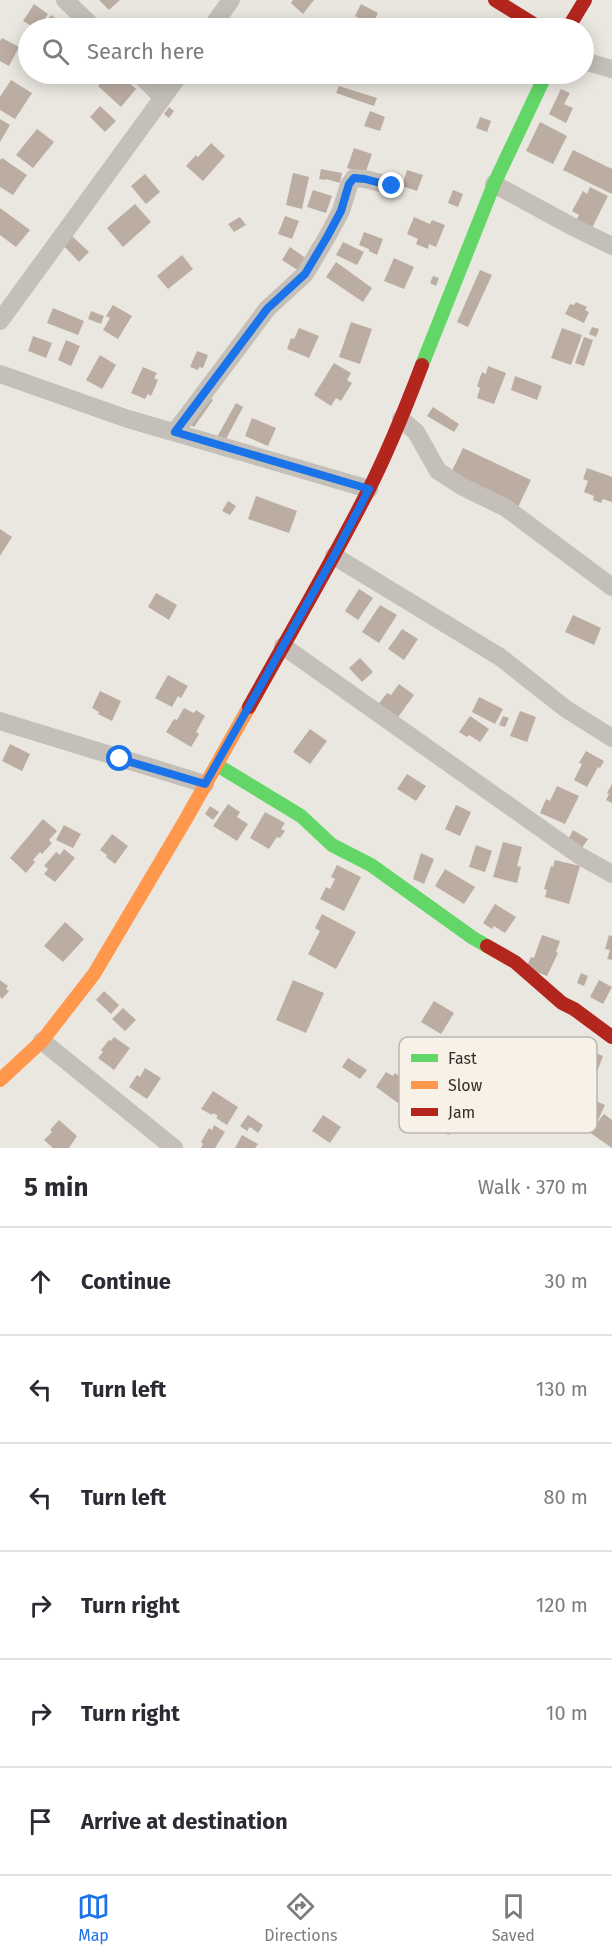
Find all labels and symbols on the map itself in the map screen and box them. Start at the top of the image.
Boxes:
route end [378,172,404,198]
route start [106,745,132,771]
legend [399,1037,597,1133]
text: Fast [448,1049,477,1068]
text: Slow [448,1076,483,1095]
text: Jam [448,1103,475,1122]

